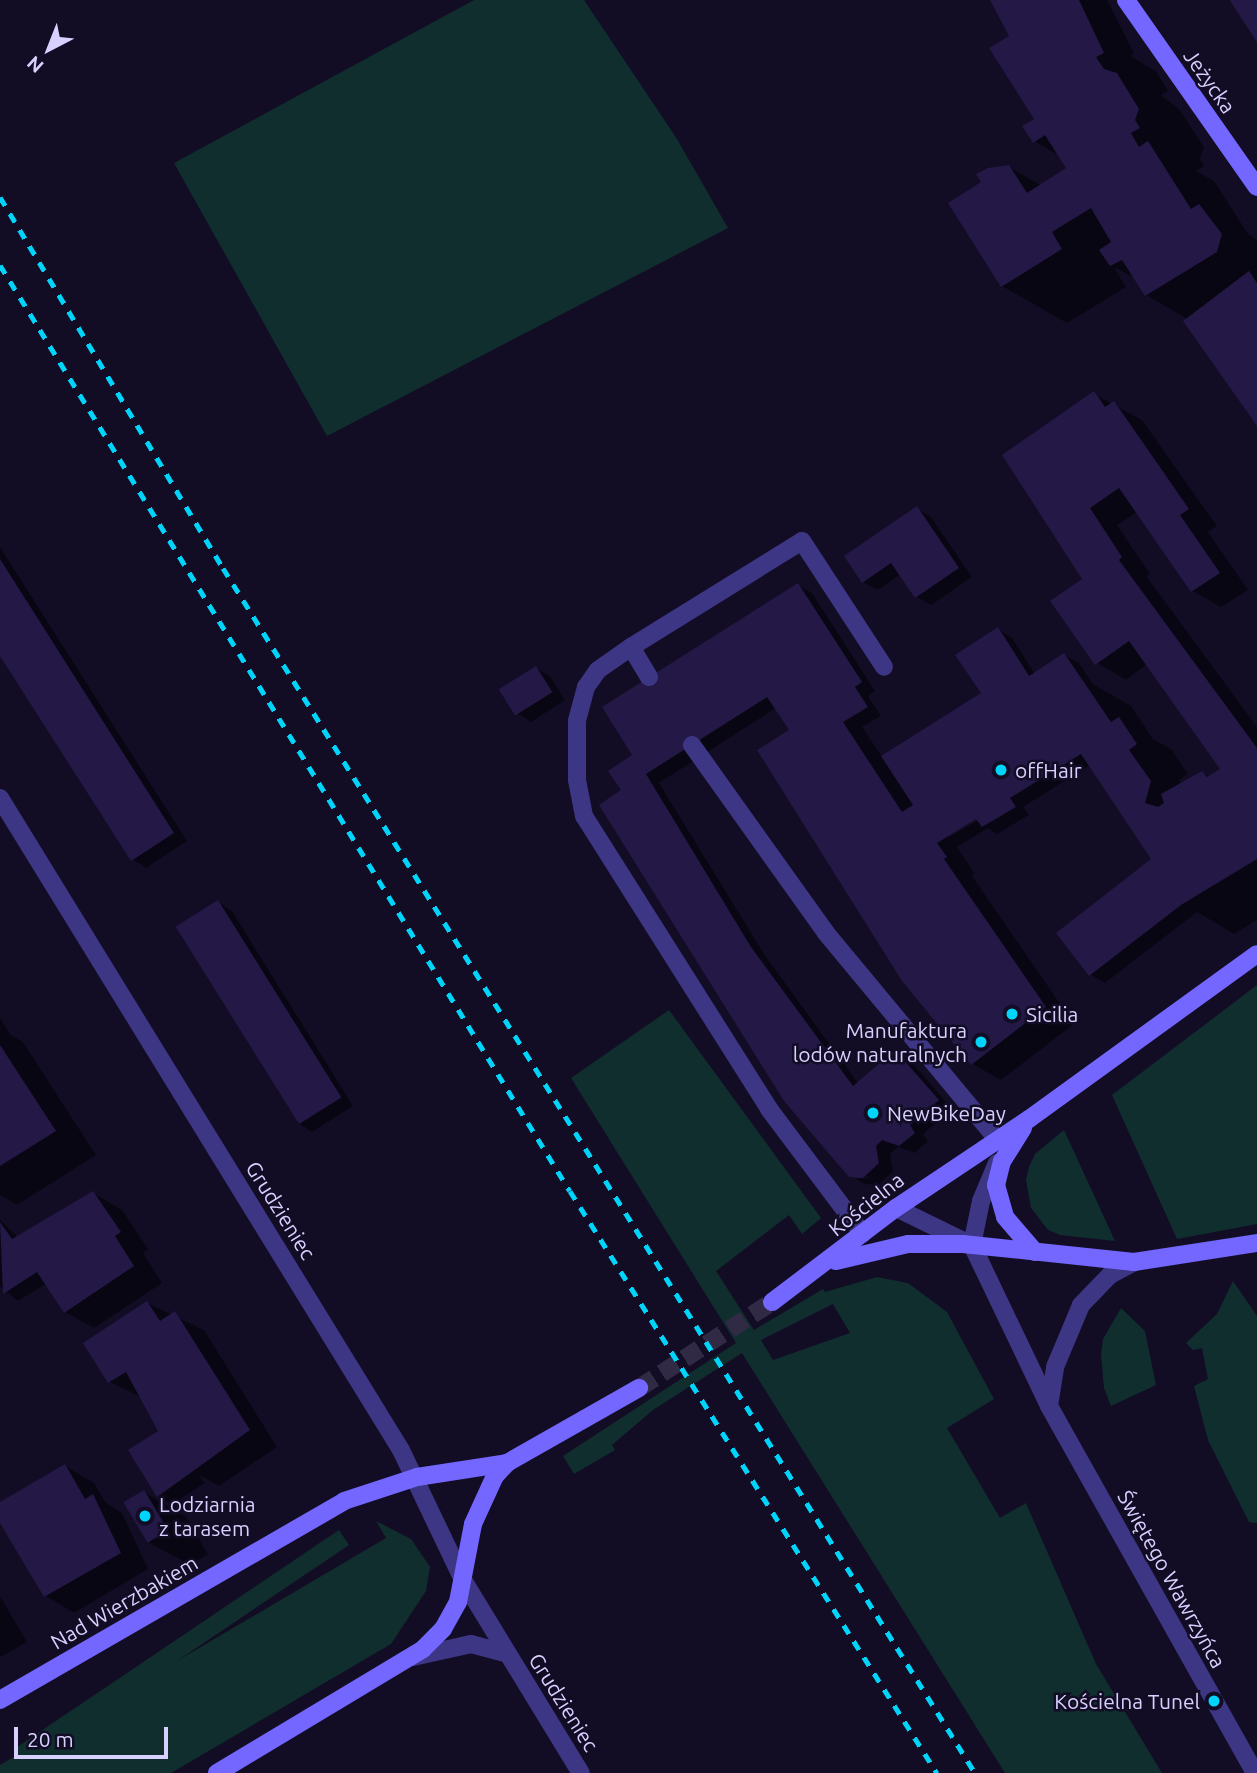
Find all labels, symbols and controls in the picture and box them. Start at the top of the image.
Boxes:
north arrow [14,14,84,84]
street label: Jeżycka [1179,44,1241,118]
text: N [22,52,48,78]
place label: offHair [1015,757,1082,783]
marker: offHair [993,762,1009,778]
place label: Sicilia [1026,1001,1078,1027]
marker: Sicilia [1004,1006,1020,1022]
place label: Manufaktura lodów naturalnych [793,1017,967,1067]
marker: Manufaktura lodów naturalnych [973,1034,989,1050]
place label: NewBikeDay [887,1100,1006,1126]
marker: NewBikeDay [865,1105,881,1121]
street label: Grudzieniec [241,1156,321,1264]
street label: Kościelna [823,1167,909,1241]
street label: Świętego Wawrzyńca [1113,1486,1231,1672]
place label: Lodziarnia z tarasem [159,1491,256,1541]
marker: Lodziarnia z tarasem [137,1508,153,1524]
street label: Nad Wierzbakiem [46,1550,202,1654]
street label: Grudzieniec [524,1648,604,1756]
place label: Kościelna Tunel [1054,1688,1200,1714]
marker: Kościelna Tunel [1206,1693,1222,1709]
scale bar [18,1714,172,1758]
text: 20 m [27,1727,74,1751]

